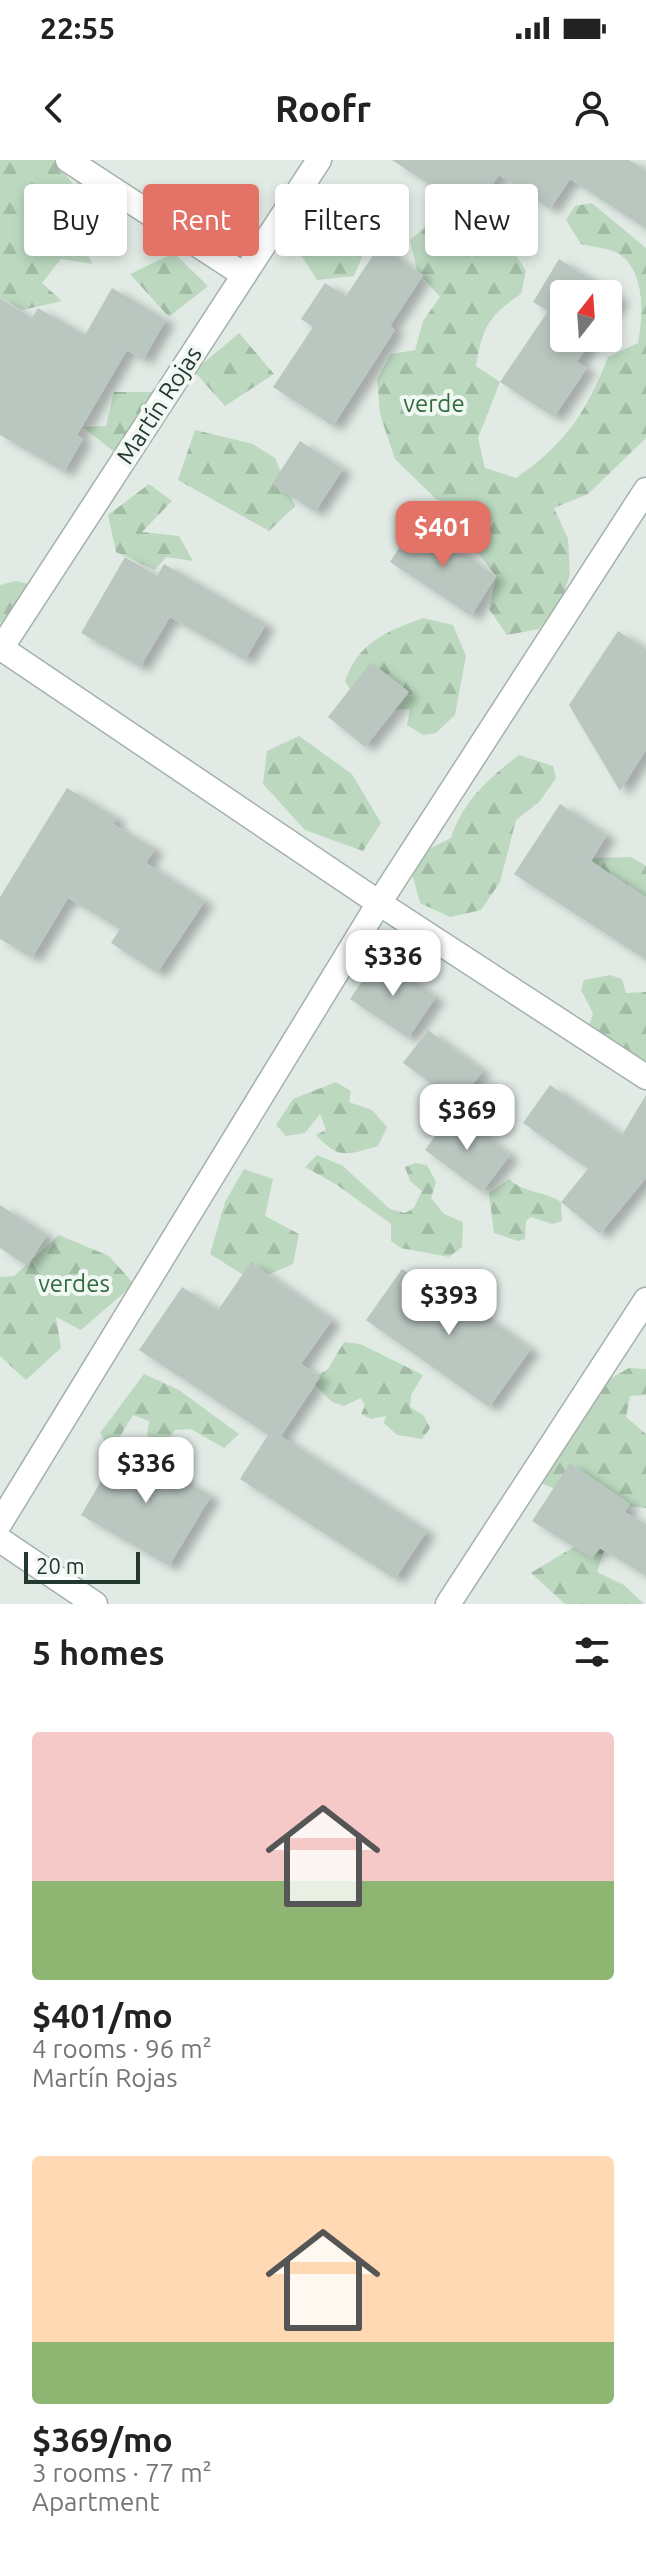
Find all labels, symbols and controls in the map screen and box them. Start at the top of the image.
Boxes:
text: 22:55 [40,11,115,45]
icon: back [32,86,76,130]
icon: person [570,86,614,130]
text: Roofr [275,88,371,129]
chip: Buy [24,184,127,256]
chip: Rent [143,184,259,256]
chip: Filters [275,184,409,256]
chip: New [425,184,538,256]
north arrow [550,280,622,352]
map controls [550,280,622,352]
street label: Martín Rojas [111,341,207,469]
park label: verde [403,390,465,417]
pin: $401 [396,501,490,569]
text: $401 [414,512,472,541]
pin: $336 [346,930,440,998]
text: $336 [364,941,422,970]
pin: $369 [420,1084,514,1152]
text: $369 [438,1095,496,1124]
pin: $393 [402,1269,496,1337]
park label: verdes [38,1270,110,1297]
text: $393 [420,1280,478,1309]
pin: $336 [99,1437,193,1505]
text: $336 [117,1448,175,1477]
scale bar [24,1548,140,1584]
text: 20 m [36,1553,85,1578]
icon: filters [570,1630,614,1674]
text: 5 homes [32,1633,165,1671]
icon: home [251,1784,395,1928]
text: $401/mo [32,1996,173,2034]
text: 4 rooms · 96 m² [32,2034,212,2063]
text: Martín Rojas [32,2063,177,2092]
icon: home [251,2208,395,2352]
text: $369/mo [32,2420,173,2458]
text: 3 rooms · 77 m² [32,2458,212,2487]
text: Apartment [32,2487,159,2516]

